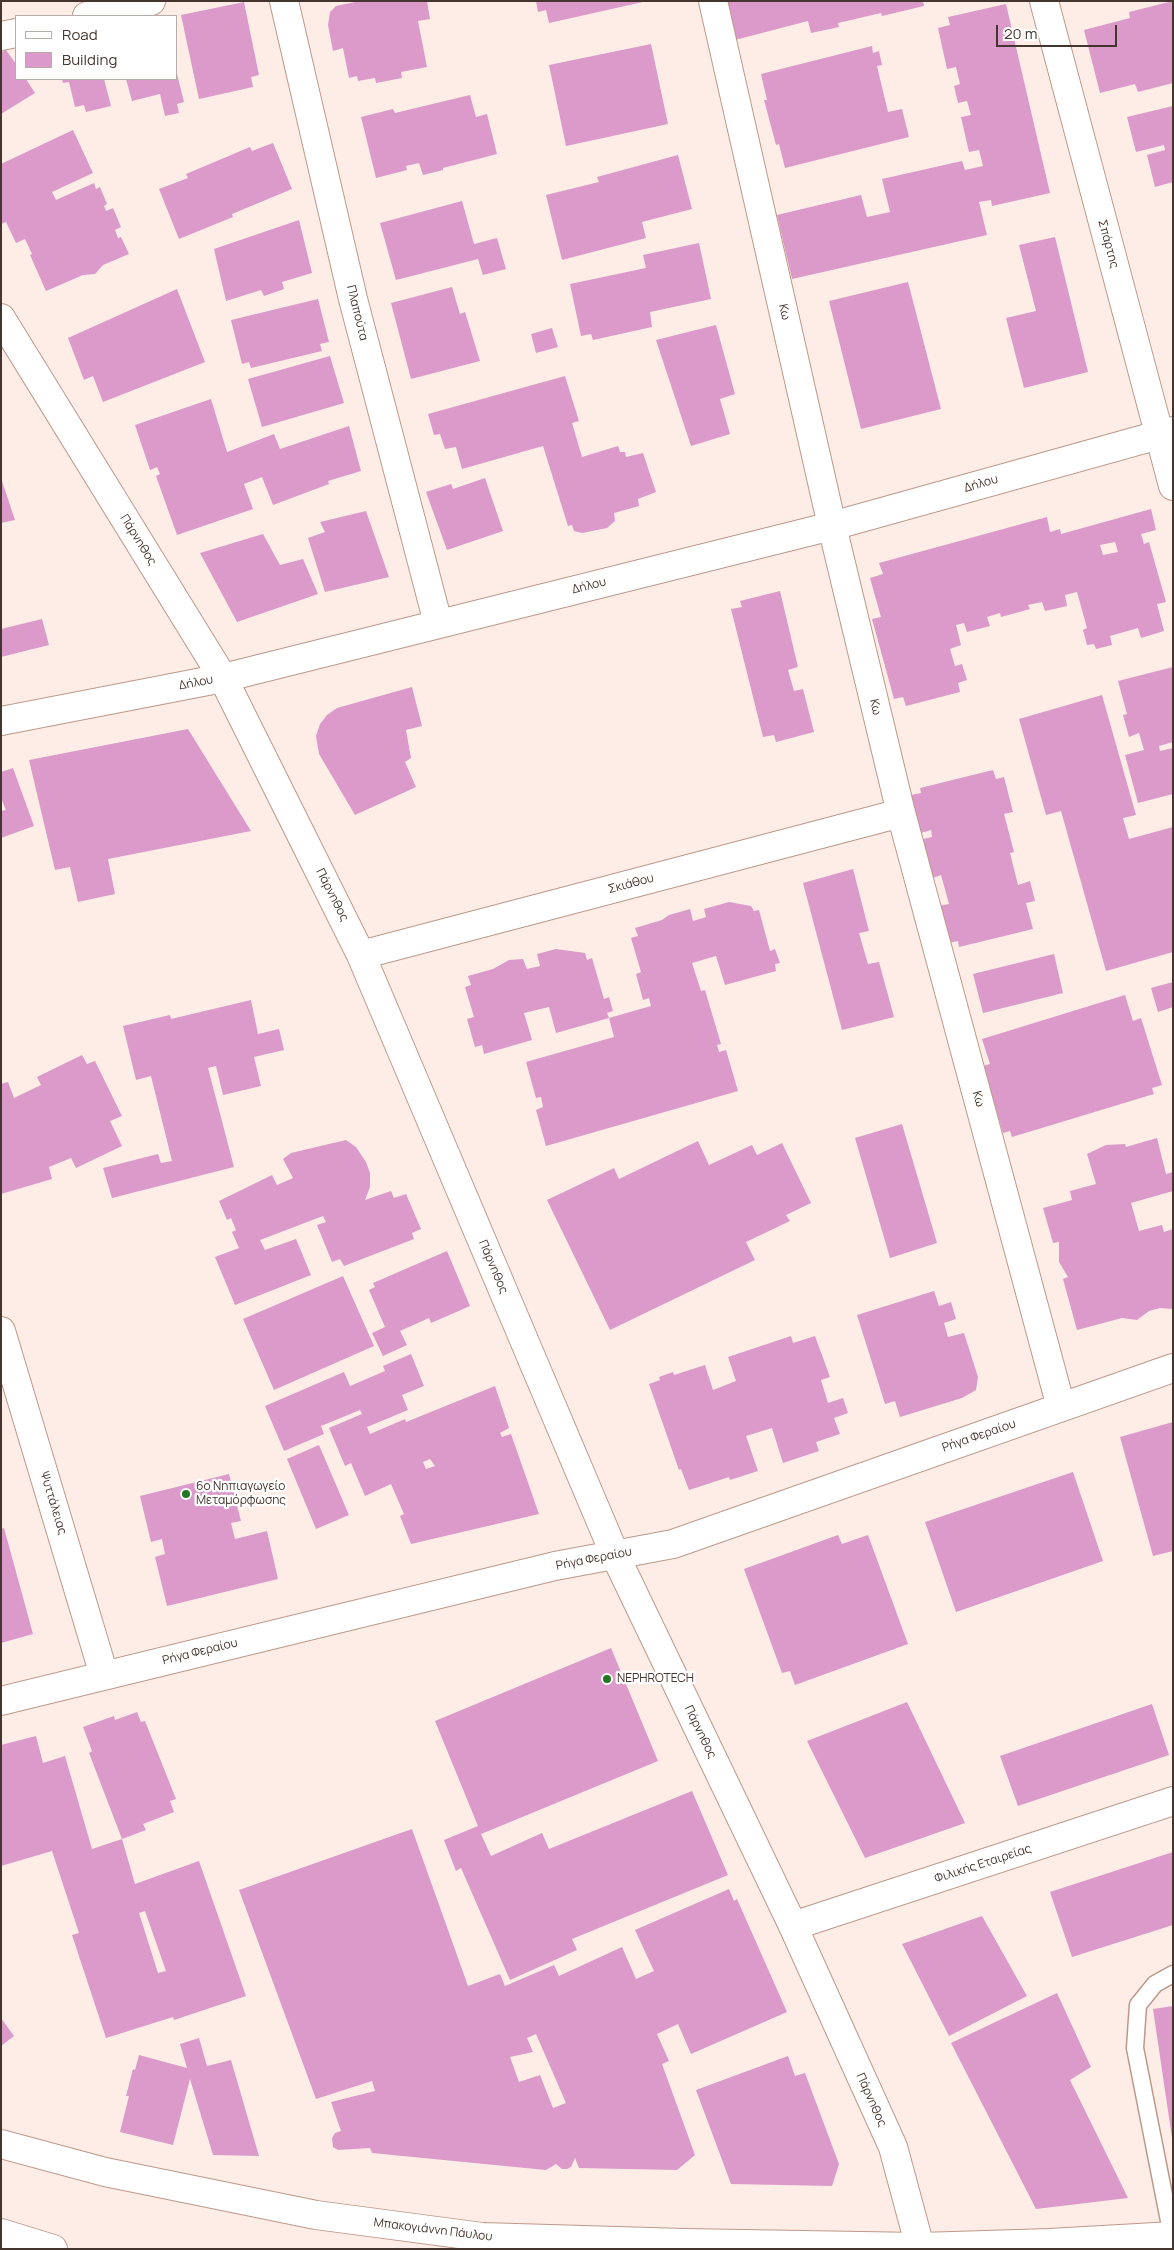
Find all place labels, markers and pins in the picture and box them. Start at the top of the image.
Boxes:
place label: 6ο Νηπιαγωγείο Μεταμόρφωσης [196,1480,286,1508]
marker: 6ο Νηπιαγωγείο Μεταμόρφωσης [180,1488,192,1500]
place label: NEPHROTECH [617,1672,694,1686]
marker: NEPHROTECH [601,1673,613,1685]

